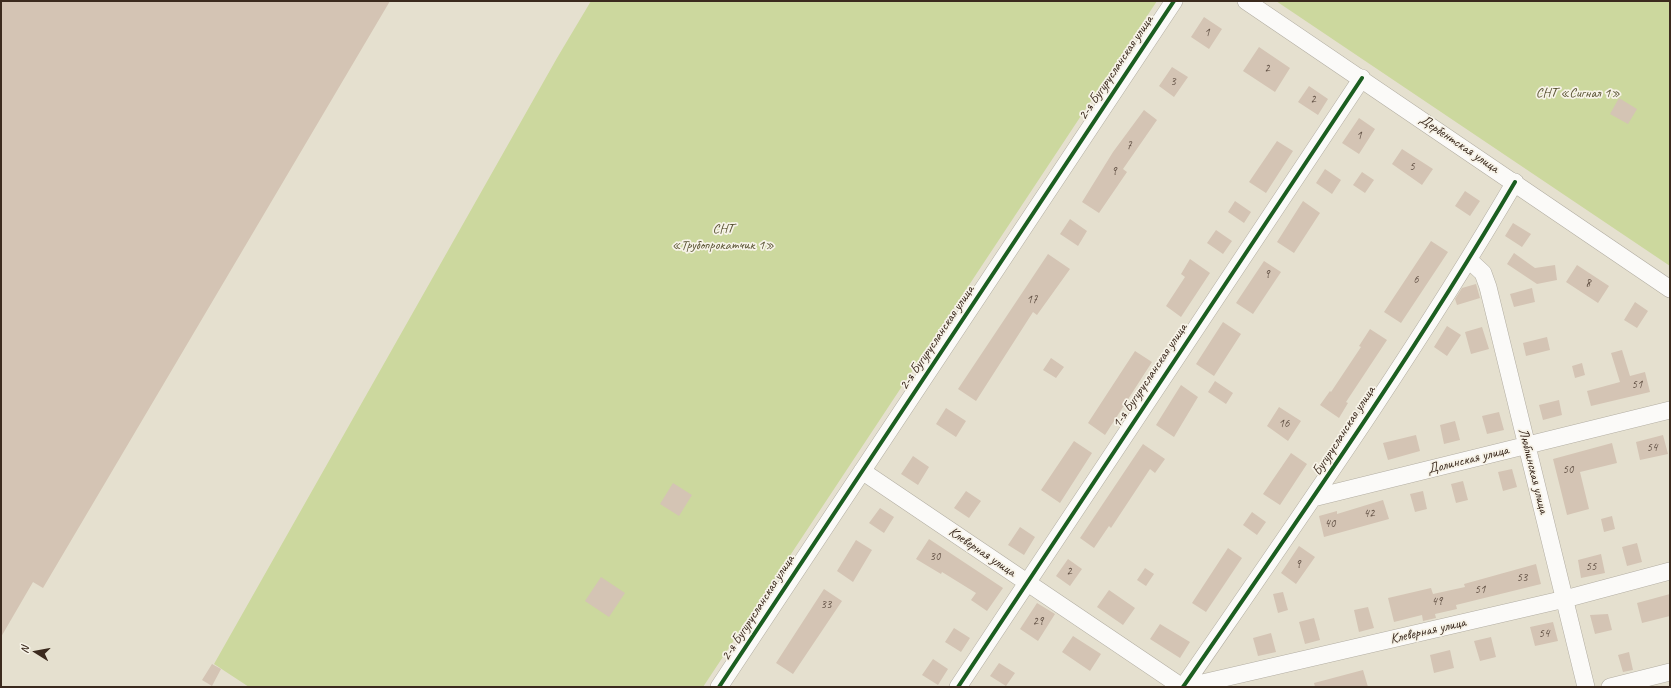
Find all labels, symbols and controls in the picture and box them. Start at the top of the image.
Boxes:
street label: 2-я Бугурусланская улица [1075,12,1157,124]
house number: 1 [1204,26,1210,40]
house number: 2 [1264,62,1270,76]
house number: 3 [1170,75,1176,89]
park label: СНТ «Сигнал 1» [1536,85,1620,101]
house number: 2 [1310,93,1316,107]
street label: Дербентская улица [1416,111,1502,177]
house number: 1 [1356,129,1362,143]
house number: 7 [1126,139,1132,153]
house number: 5 [1409,160,1415,174]
house number: 9 [1111,165,1117,179]
park label: СНТ «Трубопрокатчик 1» [672,221,774,254]
house number: 9 [1264,268,1270,282]
house number: 6 [1413,273,1419,287]
house number: 8 [1585,277,1591,291]
street label: 2-я Бугурусланская улица [896,282,978,394]
house number: 17 [1027,293,1037,307]
street label: 1-я Бугурусланская улица [1109,320,1191,432]
house number: 51 [1632,378,1642,392]
street label: Бугурусланская улица [1309,383,1379,479]
house number: 16 [1279,417,1289,431]
street label: Люблинская улица [1514,427,1552,515]
house number: 54 [1647,441,1657,455]
street label: Долинская улица [1426,442,1510,478]
house number: 50 [1563,463,1573,477]
house number: 42 [1364,507,1374,521]
house number: 40 [1325,517,1335,531]
street label: Клеверная улица [945,523,1019,581]
house number: 30 [930,550,940,564]
street label: 2-я Бугурусланская улица [718,552,798,664]
house number: 9 [1295,558,1301,572]
house number: 55 [1586,560,1596,574]
house number: 2 [1066,565,1072,579]
house number: 53 [1517,571,1527,585]
house number: 51 [1475,583,1485,597]
house number: 49 [1432,595,1442,609]
house number: 33 [821,598,831,612]
street label: Клеверная улица [1388,614,1468,648]
house number: 29 [1033,615,1043,629]
house number: 54 [1539,627,1549,641]
north arrow [16,632,56,672]
text: N [17,645,32,654]

